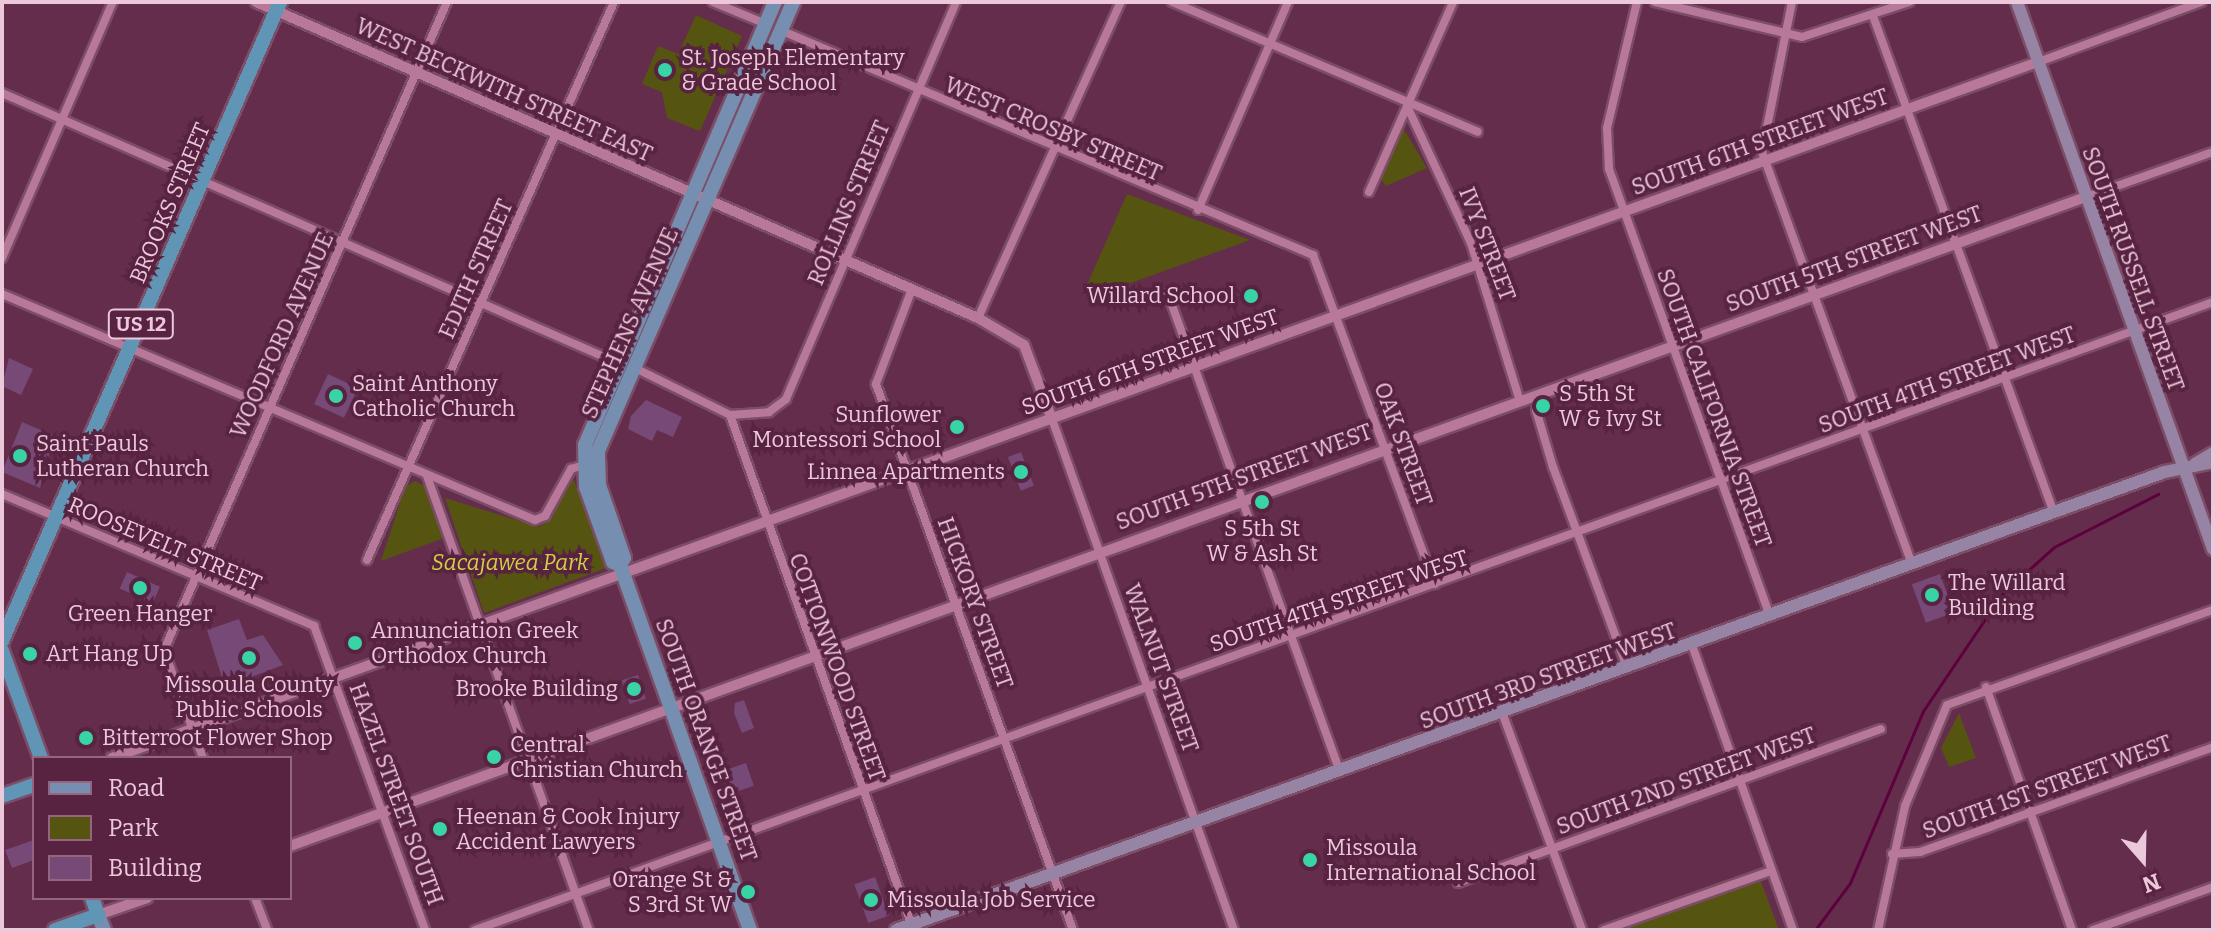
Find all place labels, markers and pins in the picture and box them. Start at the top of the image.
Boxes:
place label: St. Joseph Elementary & Grade School [681,44,905,96]
marker: St. Joseph Elementary & Grade School [656,61,674,79]
place label: Willard School [1087,283,1235,309]
marker: Willard School [1242,287,1260,305]
place label: Saint Anthony Catholic Church [352,370,515,422]
place label: S 5th St W & Ivy St [1559,380,1662,432]
marker: Saint Anthony Catholic Church [327,387,345,405]
marker: S 5th St W & Ivy St [1534,397,1552,415]
place label: Sunflower Montessori School [752,401,941,452]
marker: Sunflower Montessori School [948,418,966,436]
place label: Saint Pauls Lutheran Church [36,430,209,482]
marker: Saint Pauls Lutheran Church [11,447,29,465]
place label: Linnea Apartments [807,459,1005,485]
marker: Linnea Apartments [1012,463,1030,481]
marker: S 5th St W & Ash St [1253,493,1271,511]
place label: S 5th St W & Ash St [1206,515,1318,566]
place label: The Willard Building [1948,569,2065,620]
marker: Green Hanger [131,579,149,597]
marker: The Willard Building [1923,586,1941,604]
place label: Green Hanger [68,601,212,627]
place label: Annunciation Greek Orthodox Church [371,617,578,668]
marker: Annunciation Greek Orthodox Church [346,634,364,652]
place label: Art Hang Up [46,641,173,667]
marker: Art Hang Up [21,645,39,663]
marker: Missoula County Public Schools [240,649,258,667]
place label: Missoula County Public Schools [164,671,334,722]
place label: Brooke Building [455,676,618,702]
marker: Brooke Building [625,680,643,698]
place label: Bitterroot Flower Shop [102,725,333,751]
marker: Bitterroot Flower Shop [77,729,95,747]
place label: Central Christian Church [510,731,683,782]
marker: Central Christian Church [485,748,503,766]
place label: Heenan & Cook Injury Accident Lawyers [456,803,680,854]
marker: Heenan & Cook Injury Accident Lawyers [431,820,449,838]
place label: Missoula International School [1326,834,1536,886]
marker: Missoula International School [1301,851,1319,869]
place label: Orange St & S 3rd St W [612,866,732,918]
marker: Orange St & S 3rd St W [739,883,757,901]
place label: Missoula Job Service [887,887,1095,913]
marker: Missoula Job Service [862,891,880,909]

